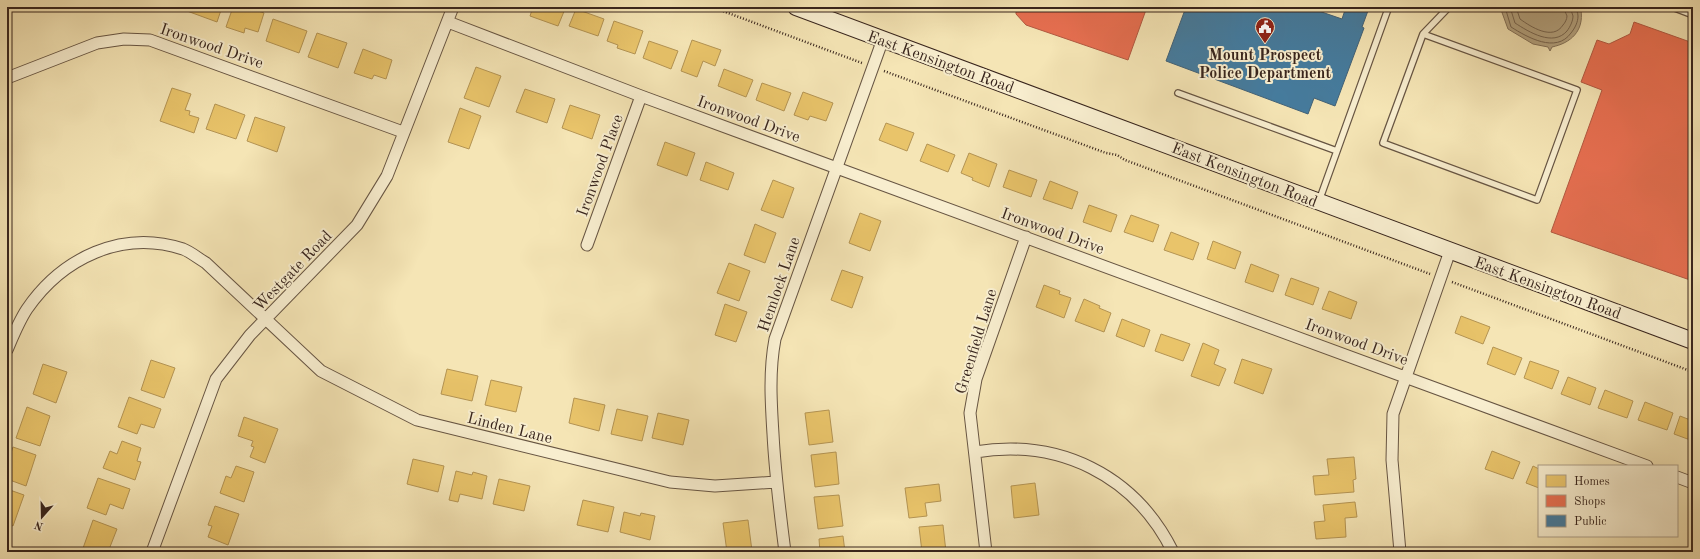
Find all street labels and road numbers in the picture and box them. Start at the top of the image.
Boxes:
street label: Ironwood Drive [158,22,265,72]
street label: East Kensington Road [865,29,1016,97]
street label: Ironwood Drive [695,94,802,146]
street label: Ironwood Place [575,113,627,219]
street label: East Kensington Road [1169,141,1319,211]
street label: Ironwood Drive [999,206,1106,258]
street label: Westgate Road [251,228,336,315]
street label: Hemlock Lane [756,235,804,334]
street label: East Kensington Road [1472,255,1623,323]
street label: Greenfield Lane [953,287,1001,396]
street label: Ironwood Drive [1303,317,1410,369]
street label: Linden Lane [465,411,554,447]

